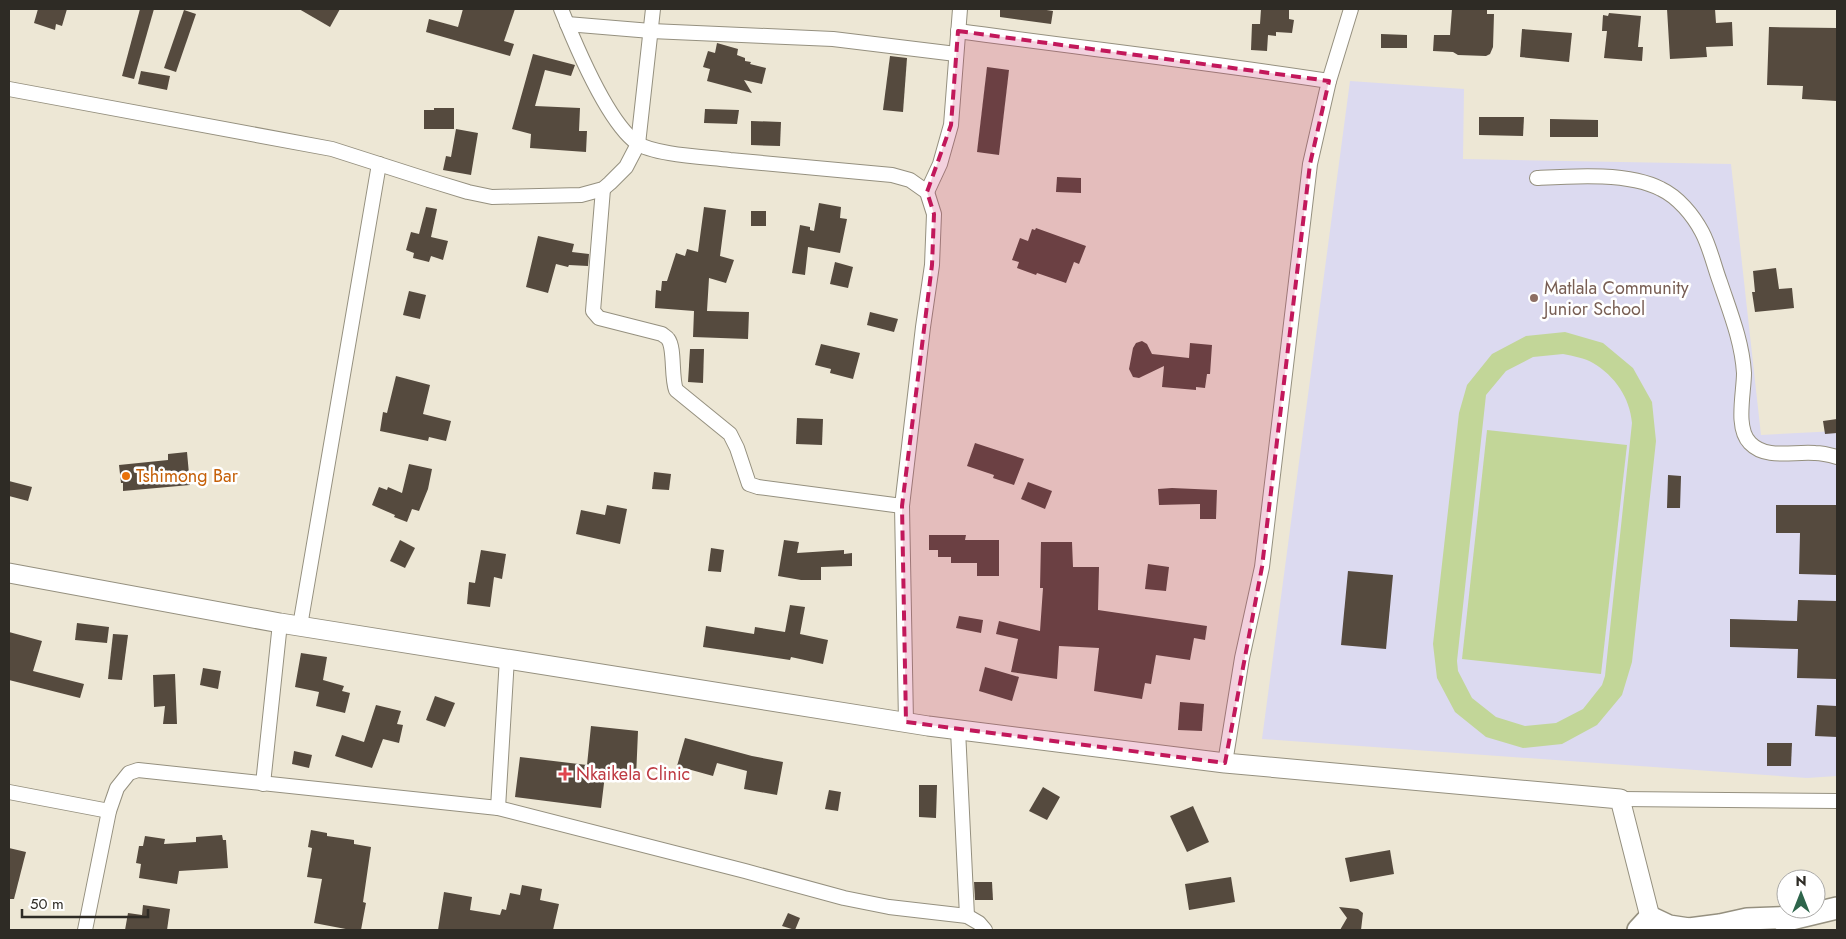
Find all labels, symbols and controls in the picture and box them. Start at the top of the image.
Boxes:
place label: Matlala Community Junior School [1542,275,1689,322]
marker: Matlala Community Junior School [1528,292,1540,304]
place label: Tshimong Bar [136,463,239,489]
marker: Tshimong Bar [120,470,132,482]
place label: Nkaikela Clinic [576,761,690,787]
marker: Nkaikela Clinic [558,767,572,781]
north arrow [1776,869,1826,919]
text: N [1795,871,1807,891]
scale bar [22,886,149,918]
text: 50 m [30,893,64,915]

